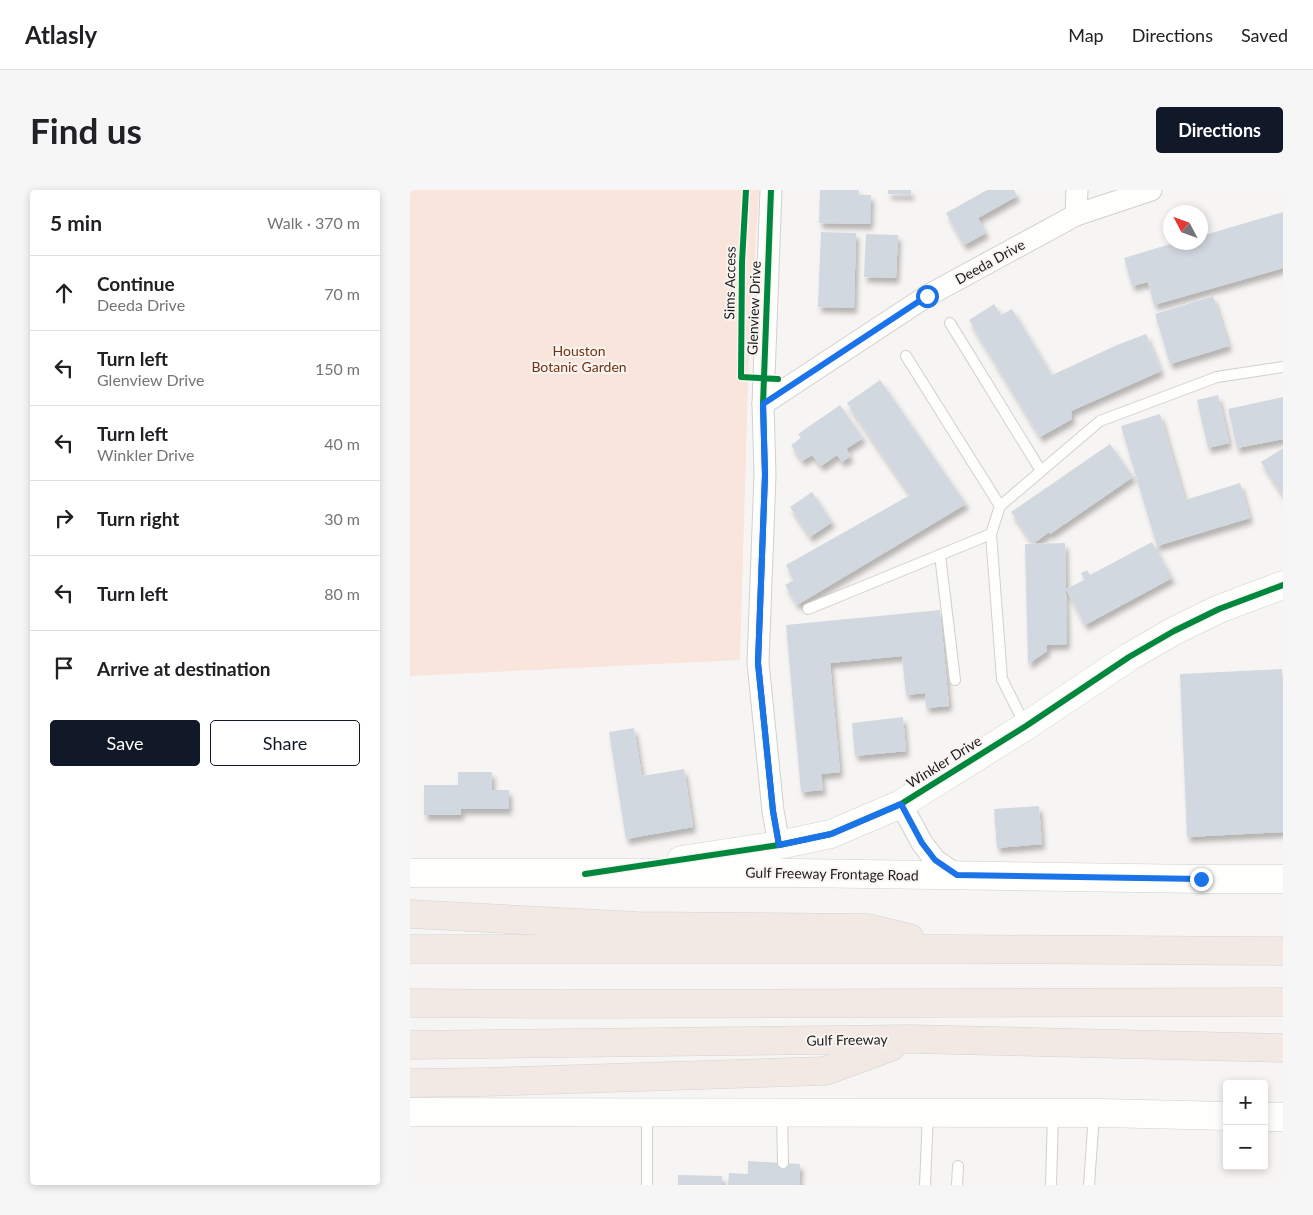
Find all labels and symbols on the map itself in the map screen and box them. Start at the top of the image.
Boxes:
north arrow [1163,205,1208,250]
street label: Deeda Drive [952,235,1028,288]
street label: Sims Access [720,246,739,320]
street label: Glenview Drive [743,261,764,355]
route start [916,285,939,308]
park label: Houston Botanic Garden [531,342,627,375]
street label: Winkler Drive [903,732,984,791]
street label: Gulf Freeway Frontage Road [745,863,919,884]
route end [1190,868,1213,891]
street label: Gulf Freeway [806,1030,889,1049]

